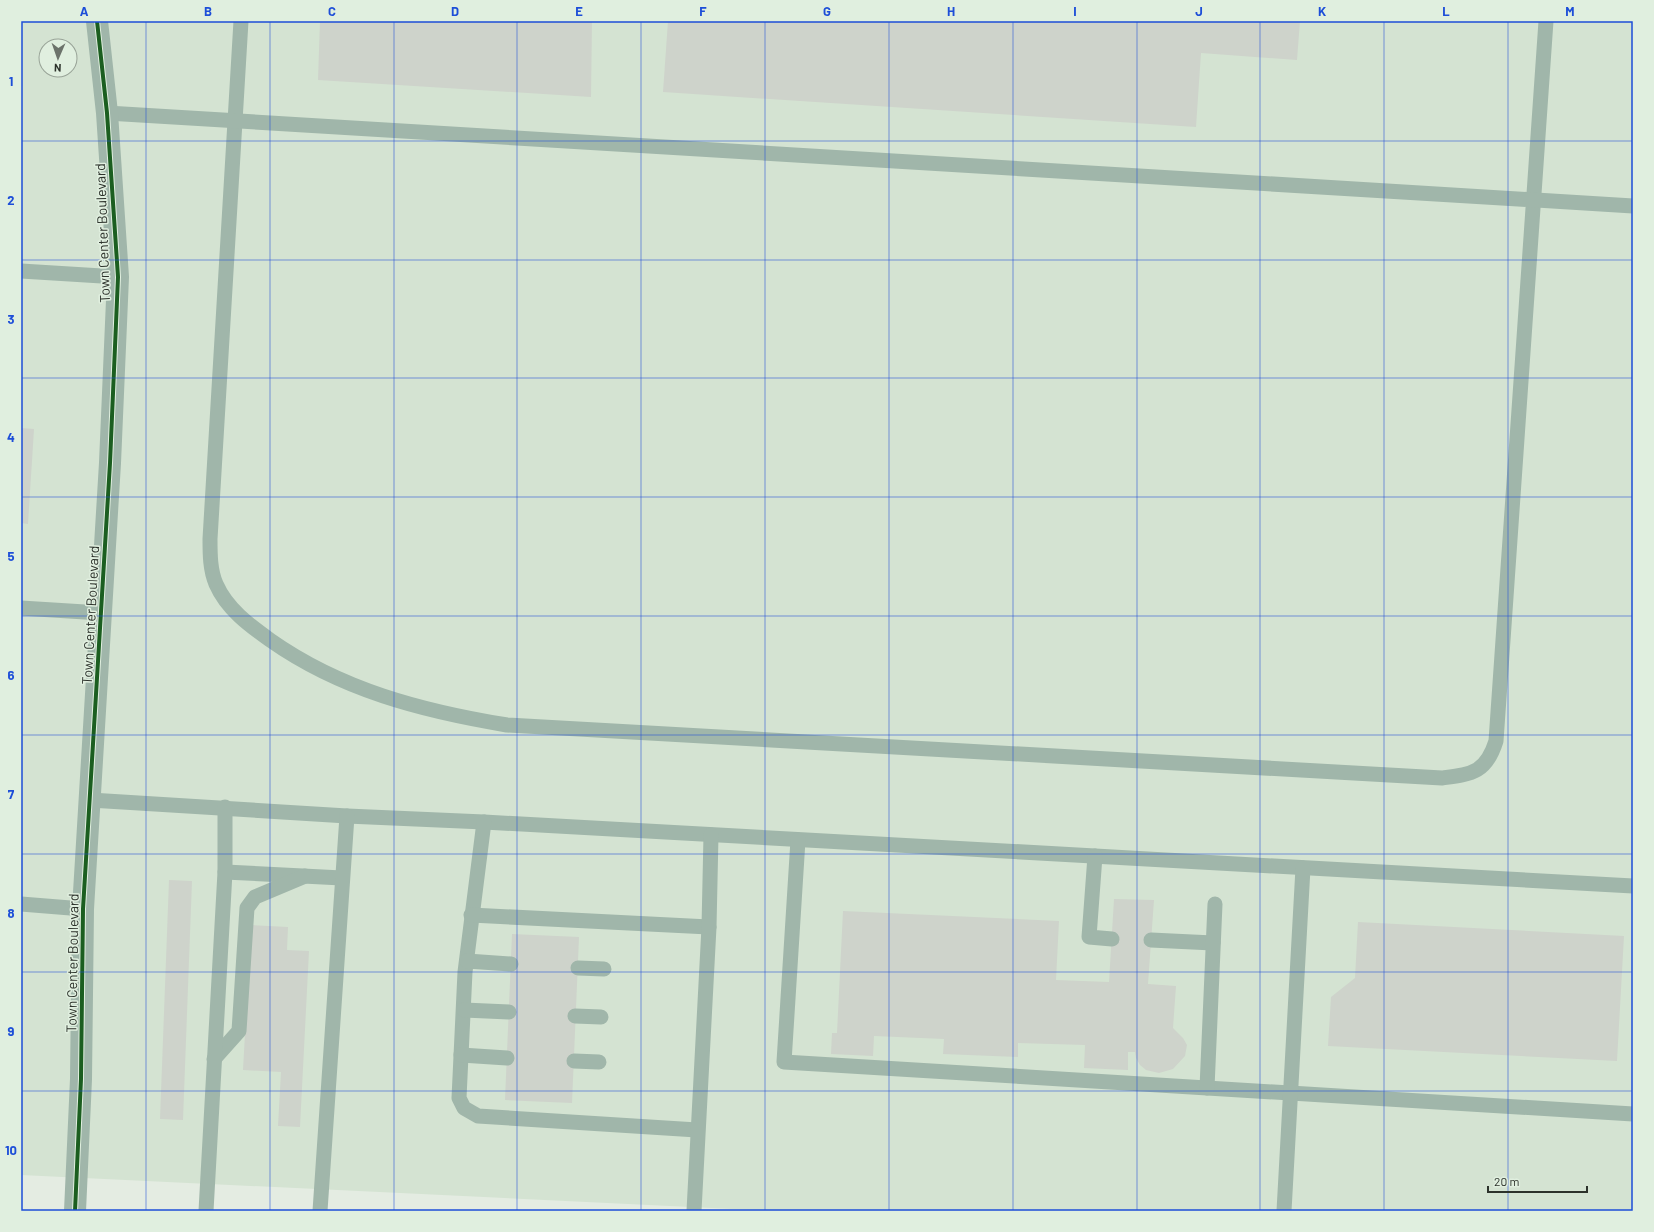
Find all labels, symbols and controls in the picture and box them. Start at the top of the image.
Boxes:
text: A [80,3,89,19]
text: B [204,3,212,19]
text: C [328,3,336,19]
text: D [451,3,459,19]
text: E [575,3,583,19]
text: F [699,3,707,19]
text: G [823,3,831,19]
text: H [947,3,955,19]
text: I [1073,3,1077,19]
text: J [1195,3,1203,19]
text: K [1318,3,1326,19]
text: L [1442,3,1450,19]
text: M [1565,3,1575,19]
north arrow [38,38,78,78]
text: N [54,62,62,75]
text: 1 [9,73,13,89]
street label: Town Center Boulevard [91,163,113,303]
text: 2 [7,192,15,208]
text: 3 [7,311,15,327]
text: 4 [7,429,15,445]
street label: Town Center Boulevard [78,545,102,685]
text: 5 [7,548,15,564]
text: 6 [8,667,15,683]
text: 7 [8,786,15,802]
street label: Town Center Boulevard [62,893,82,1033]
text: 8 [7,905,15,921]
text: 9 [8,1023,15,1039]
text: 10 [5,1142,17,1158]
scale bar [1488,1168,1587,1194]
text: 20 m [1494,1174,1520,1188]

